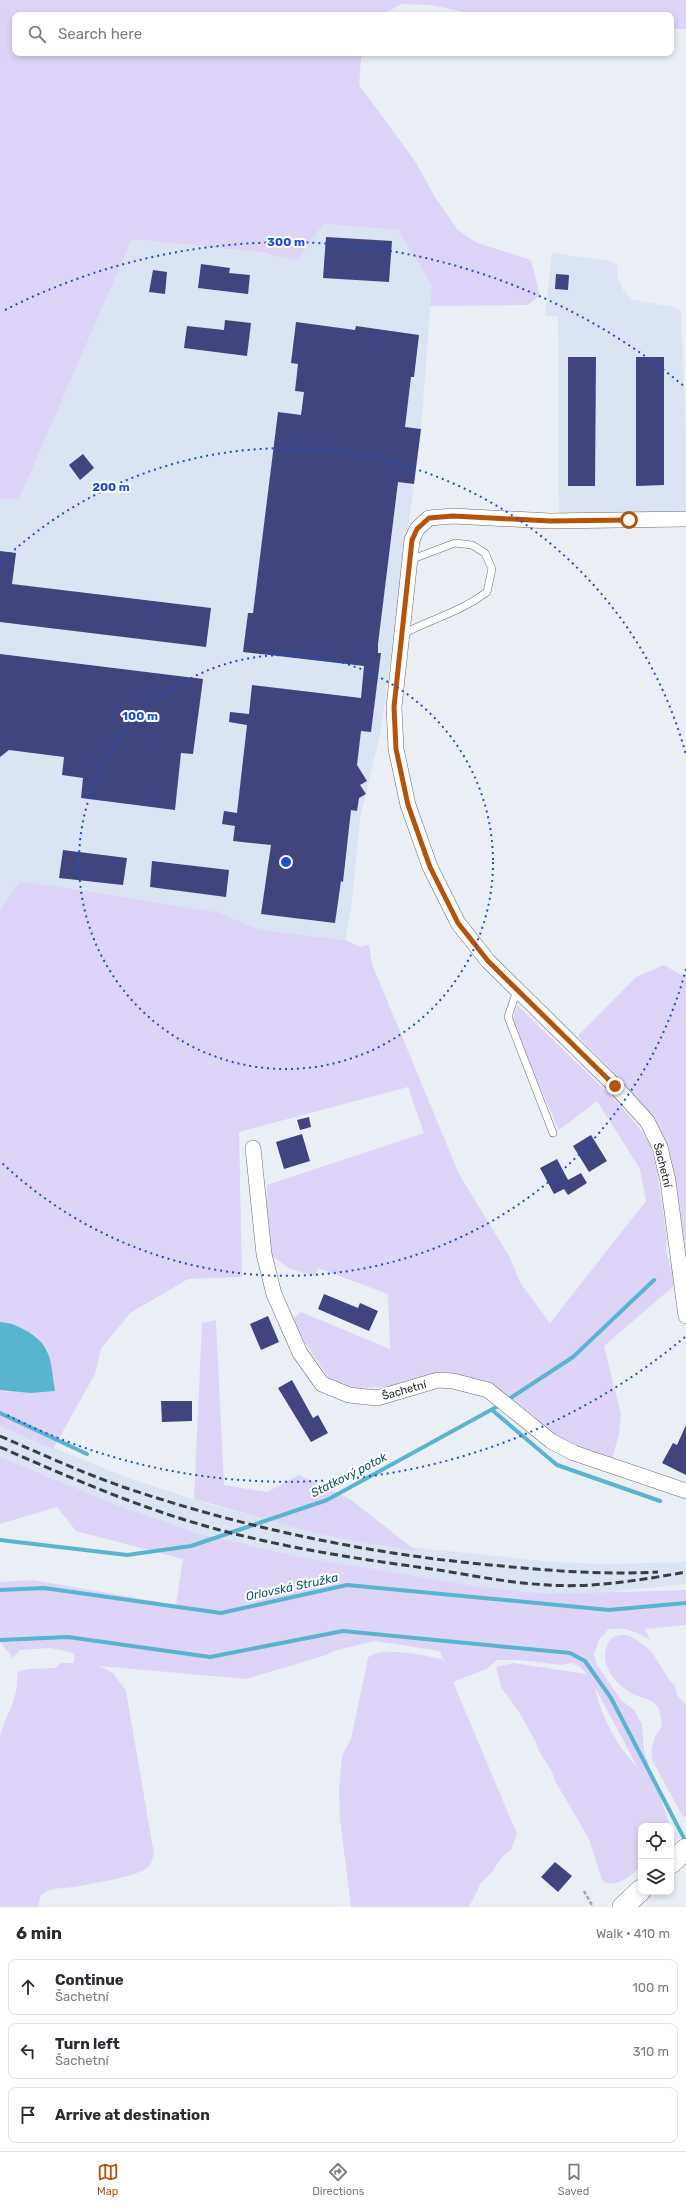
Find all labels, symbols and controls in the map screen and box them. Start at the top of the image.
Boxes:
search box [12,12,674,56]
icon: search [26,23,48,45]
text: Search here [58,25,142,43]
text: 300 m [267,235,305,249]
text: 200 m [92,480,130,494]
route start [620,511,638,529]
text: 100 m [122,709,158,723]
centre of rings [279,855,293,869]
route end [606,1077,624,1095]
street label: Šachetní [651,1141,675,1190]
street label: Šachetní [381,1378,429,1403]
water label: Statkový potok [309,1449,390,1500]
water label: Orlovská Stružka [244,1570,340,1604]
map controls [638,1823,674,1895]
button: locate [638,1823,674,1859]
button: layers [638,1859,674,1895]
text: 6 min [16,1923,62,1943]
text: Walk · 410 m [596,1926,670,1941]
text: Continue [55,1971,124,1989]
icon: ahead [17,1976,39,1998]
text: 100 m [632,1980,669,1995]
text: Šachetní [55,1989,109,2004]
text: Turn left [55,2035,120,2053]
icon: left [17,2040,39,2062]
text: 310 m [633,2044,669,2059]
text: Šachetní [55,2053,109,2068]
icon: arrive [17,2104,39,2126]
text: Arrive at destination [55,2106,210,2124]
tab: Map [97,2161,119,2198]
tab: Directions [312,2161,364,2198]
tab: Saved [558,2161,589,2198]

